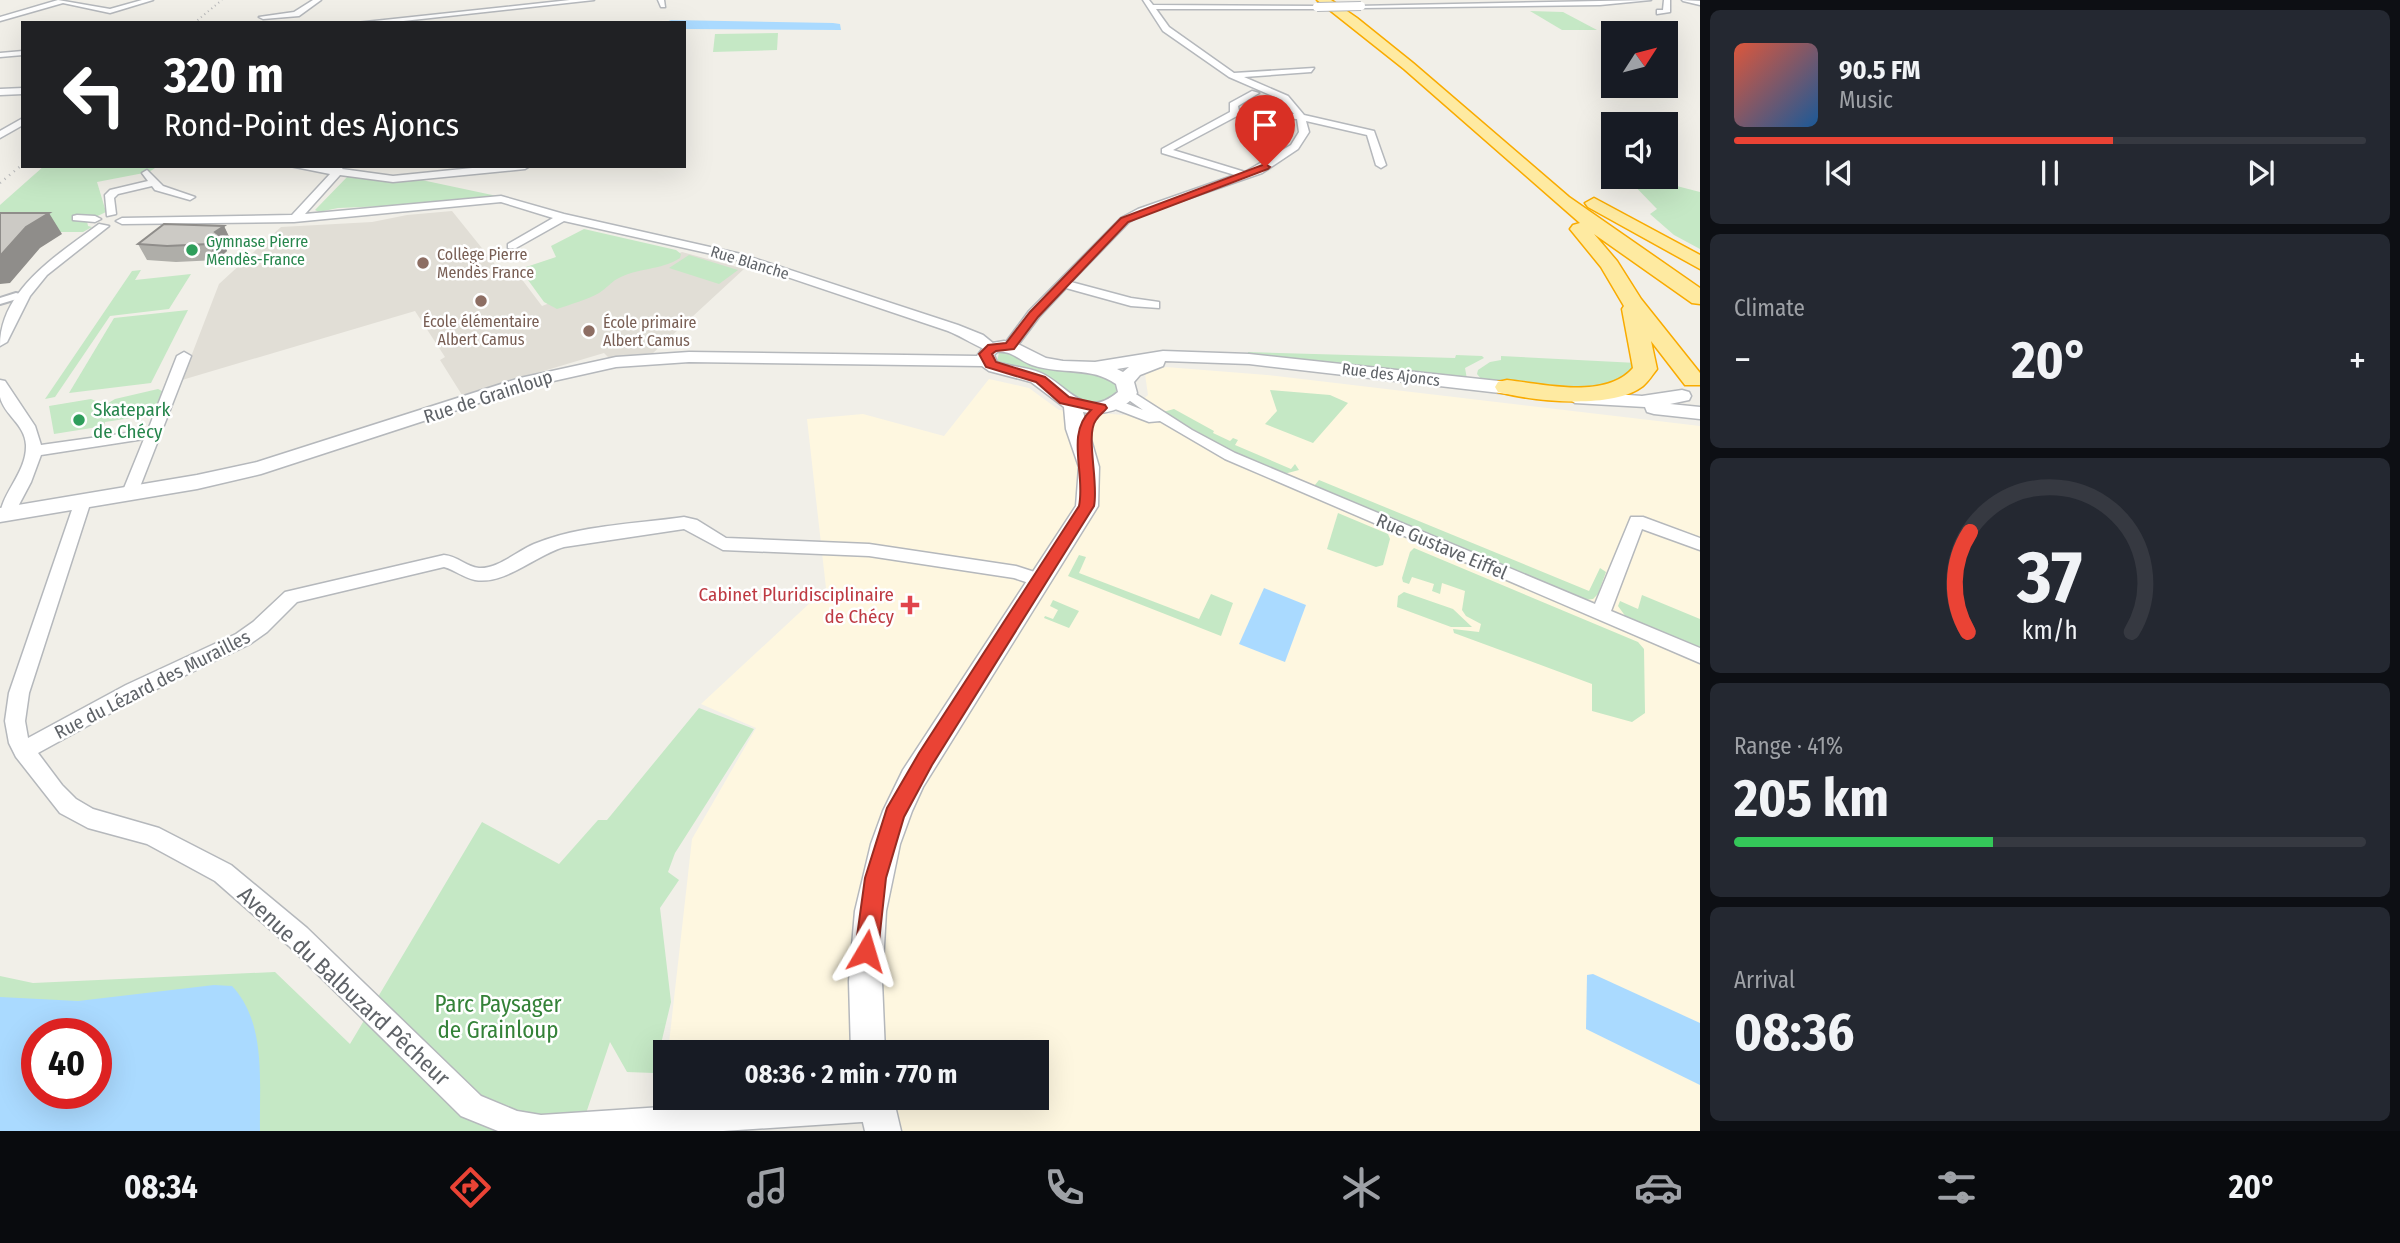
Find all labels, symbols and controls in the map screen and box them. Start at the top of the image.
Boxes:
north arrow [1601,21,1678,98]
map controls [1601,21,1678,189]
text: 320 m [164,46,284,105]
icon: left [49,49,140,140]
text: 90.5 FM [1839,55,1921,86]
text: Music [1839,86,1893,114]
pin [1235,95,1295,167]
text: Rond-Point des Ajoncs [164,106,459,144]
icon: arrive [1246,106,1284,144]
button: sound [1601,112,1678,189]
icon: previous [1820,154,1858,192]
icon: pause [2031,154,2069,192]
icon: next [2242,154,2280,192]
place label: Gymnase Pierre Mendès-France [206,232,308,269]
marker: Gymnase Pierre Mendès-France [184,242,200,258]
street label: Rue Blanche [708,242,792,283]
place label: Collège Pierre Mendès France [437,245,534,282]
marker: Collège Pierre Mendès France [415,255,431,271]
marker: École élémentaire Albert Camus [473,293,489,309]
text: Climate [1734,294,1805,322]
place label: École élémentaire Albert Camus [423,312,539,349]
place label: École primaire Albert Camus [603,313,696,350]
marker: École primaire Albert Camus [581,323,597,339]
text: 20° [2012,329,2088,392]
text: − [1734,337,1751,383]
text: + [2349,337,2366,383]
street label: Rue des Ajoncs [1341,359,1441,390]
street label: Rue de Grainloup [421,365,556,428]
place label: Skatepark de Chécy [93,398,170,443]
marker: Skatepark de Chécy [71,412,87,428]
street label: Rue Gustave Eiffel [1373,509,1511,584]
text: 37 [2016,534,2083,621]
place label: Cabinet Pluridisciplinaire de Chécy [699,583,895,628]
marker: Cabinet Pluridisciplinaire de Chécy [900,595,920,615]
text: km/h [2022,615,2078,645]
street label: Rue du Lézard des Murailles [51,625,254,744]
text: Range · 41% [1734,732,1843,760]
text: 205 km [1734,767,1889,830]
street label: Avenue du Balbuzard Pêcheur [232,880,456,1092]
position arrow [829,914,903,988]
text: Arrival [1734,966,1795,994]
park label: Parc Paysager de Grainloup [434,990,562,1044]
text: 08:36 [1734,1001,1854,1064]
speed limit sign: 40 [21,1018,112,1109]
text: 08:36 · 2 min · 770 m [745,1059,957,1090]
icon: directions [446,1163,495,1212]
icon: music [743,1163,792,1212]
icon: phone [1040,1163,1089,1212]
icon: climate [1337,1163,1386,1212]
icon: car [1634,1163,1683,1212]
icon: filters [1932,1163,1981,1212]
text: 08:34 [124,1168,198,1206]
text: 20° [2229,1168,2276,1206]

